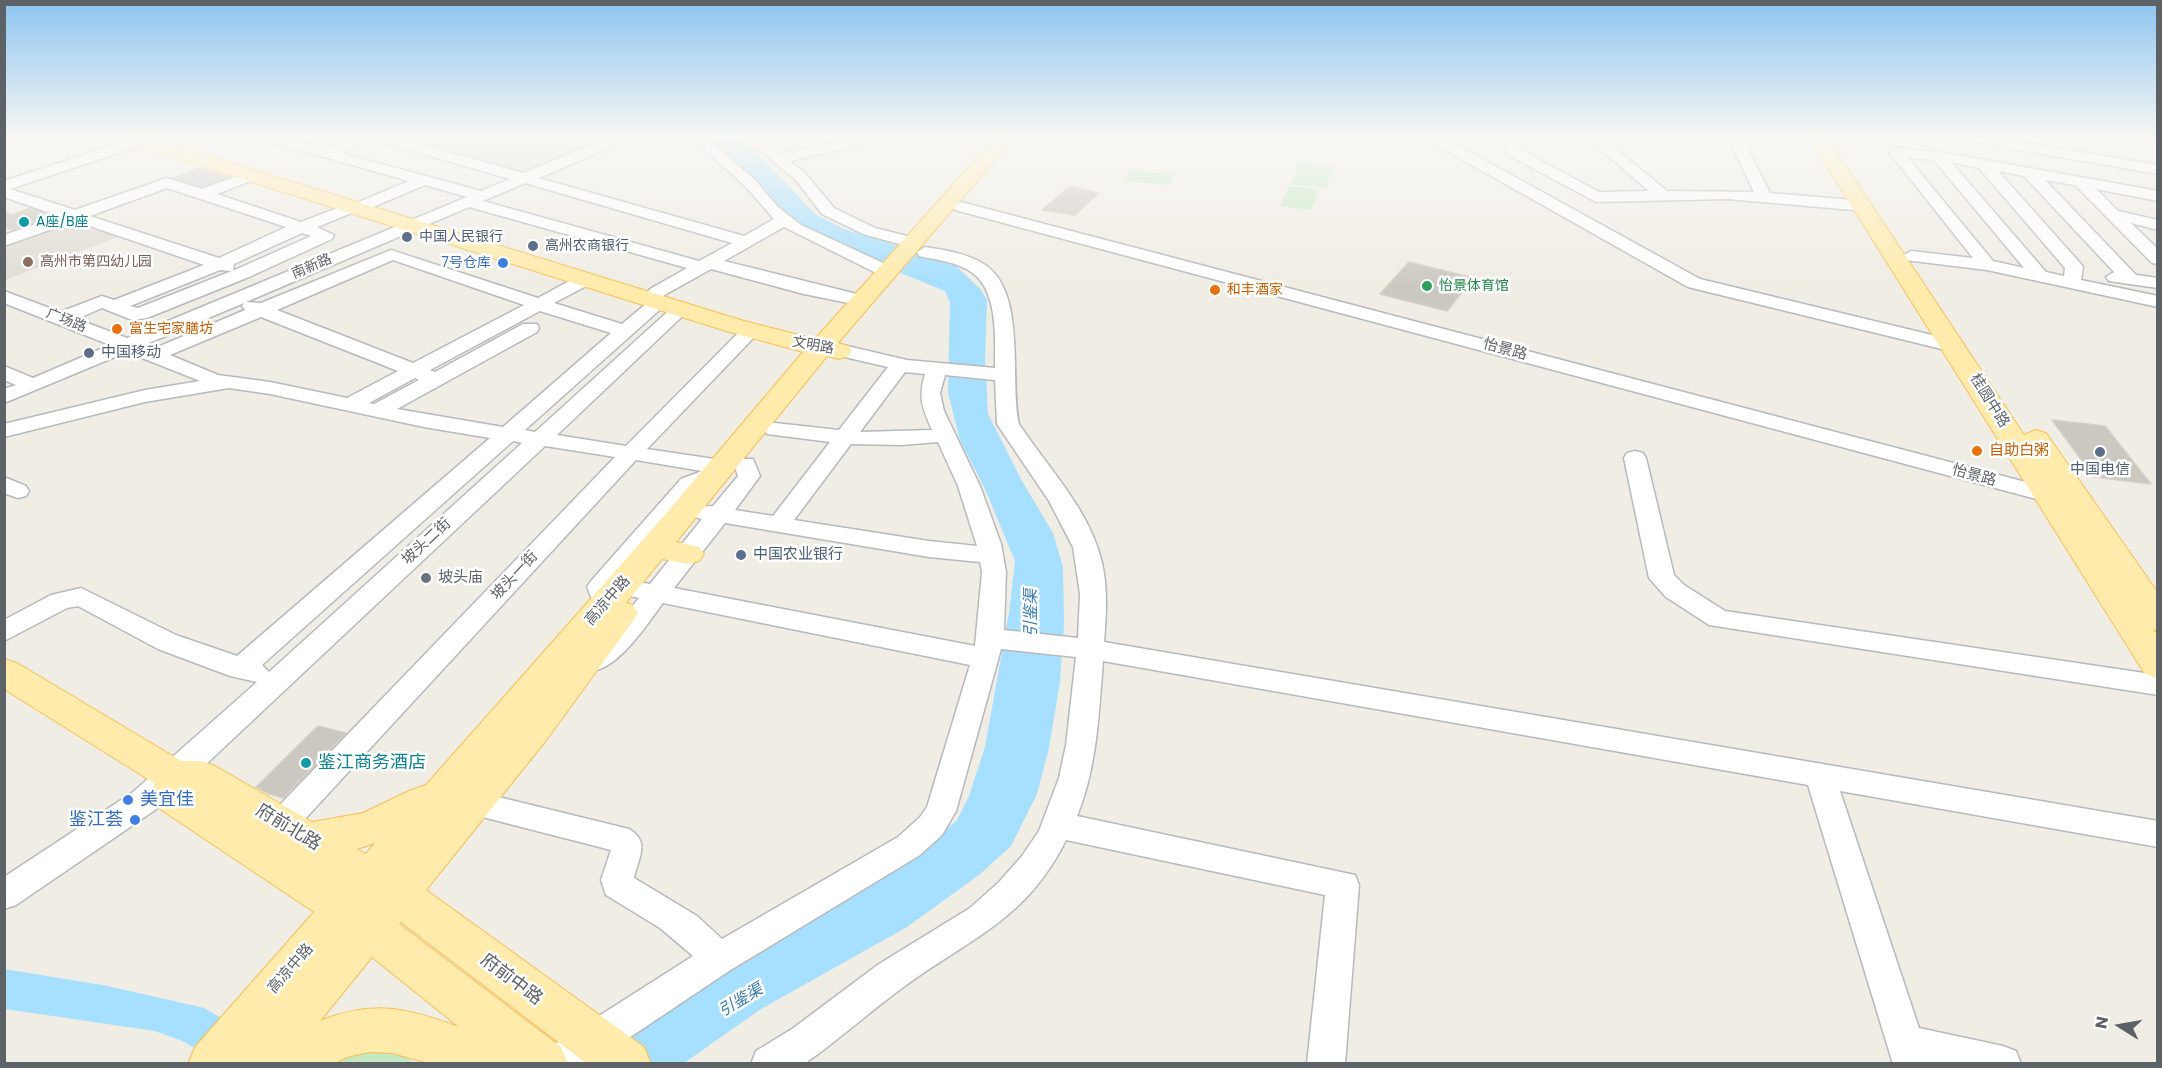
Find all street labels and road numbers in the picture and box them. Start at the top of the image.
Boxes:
street label: 南新路 [289,251,335,283]
street label: 广场路 [43,305,89,337]
street label: 文明路 [791,334,835,358]
street label: 怡景路 [1481,335,1529,365]
street label: 桂圆中路 [1965,371,2013,431]
street label: 怡景路 [1950,461,1998,491]
street label: 坡头二街 [399,515,455,569]
street label: 坡头一街 [488,548,542,604]
street label: 高凉中路 [582,572,634,630]
street label: 府前北路 [252,800,324,856]
street label: 高凉中路 [265,940,317,998]
street label: 府前中路 [476,950,546,1010]

